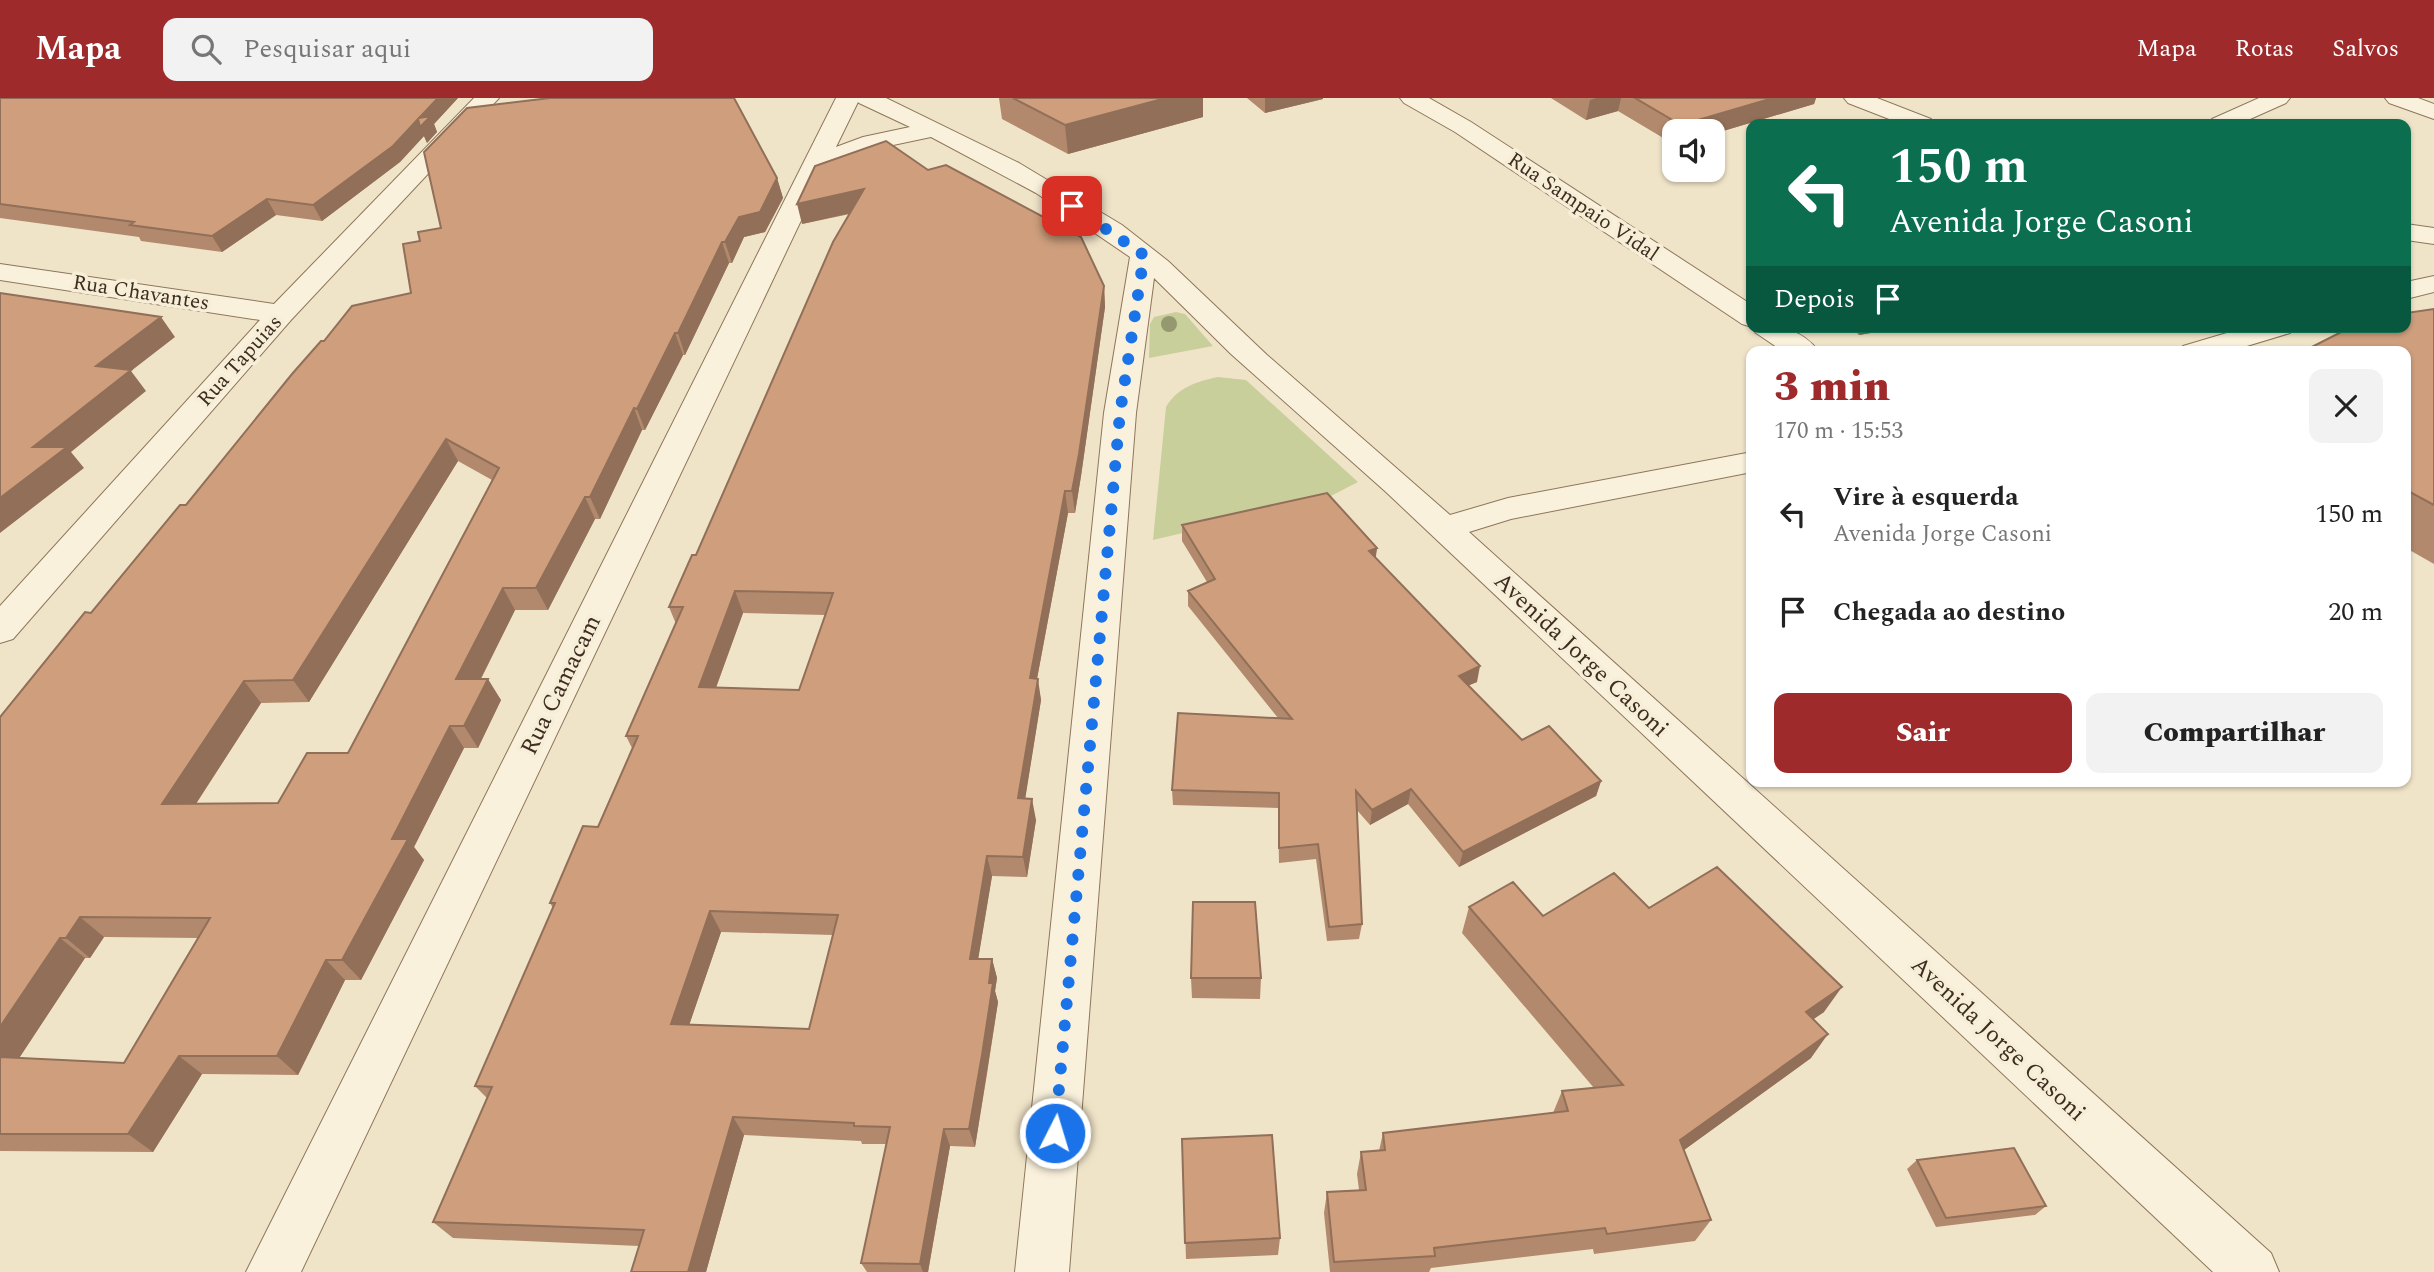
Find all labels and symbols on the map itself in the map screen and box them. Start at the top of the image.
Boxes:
street label: Rua Sampaio Vidal [1501,144,1665,270]
pin [1042,176,1102,236]
street label: Rua Chavantes [70,266,212,320]
street label: Rua Tapuias [190,308,290,414]
street label: Avenida Jorge Casoni [1485,564,1677,746]
street label: Rua Camacam [511,609,611,761]
street label: Avenida Jorge Casoni [1902,948,2094,1130]
position arrow [1018,1096,1092,1170]

